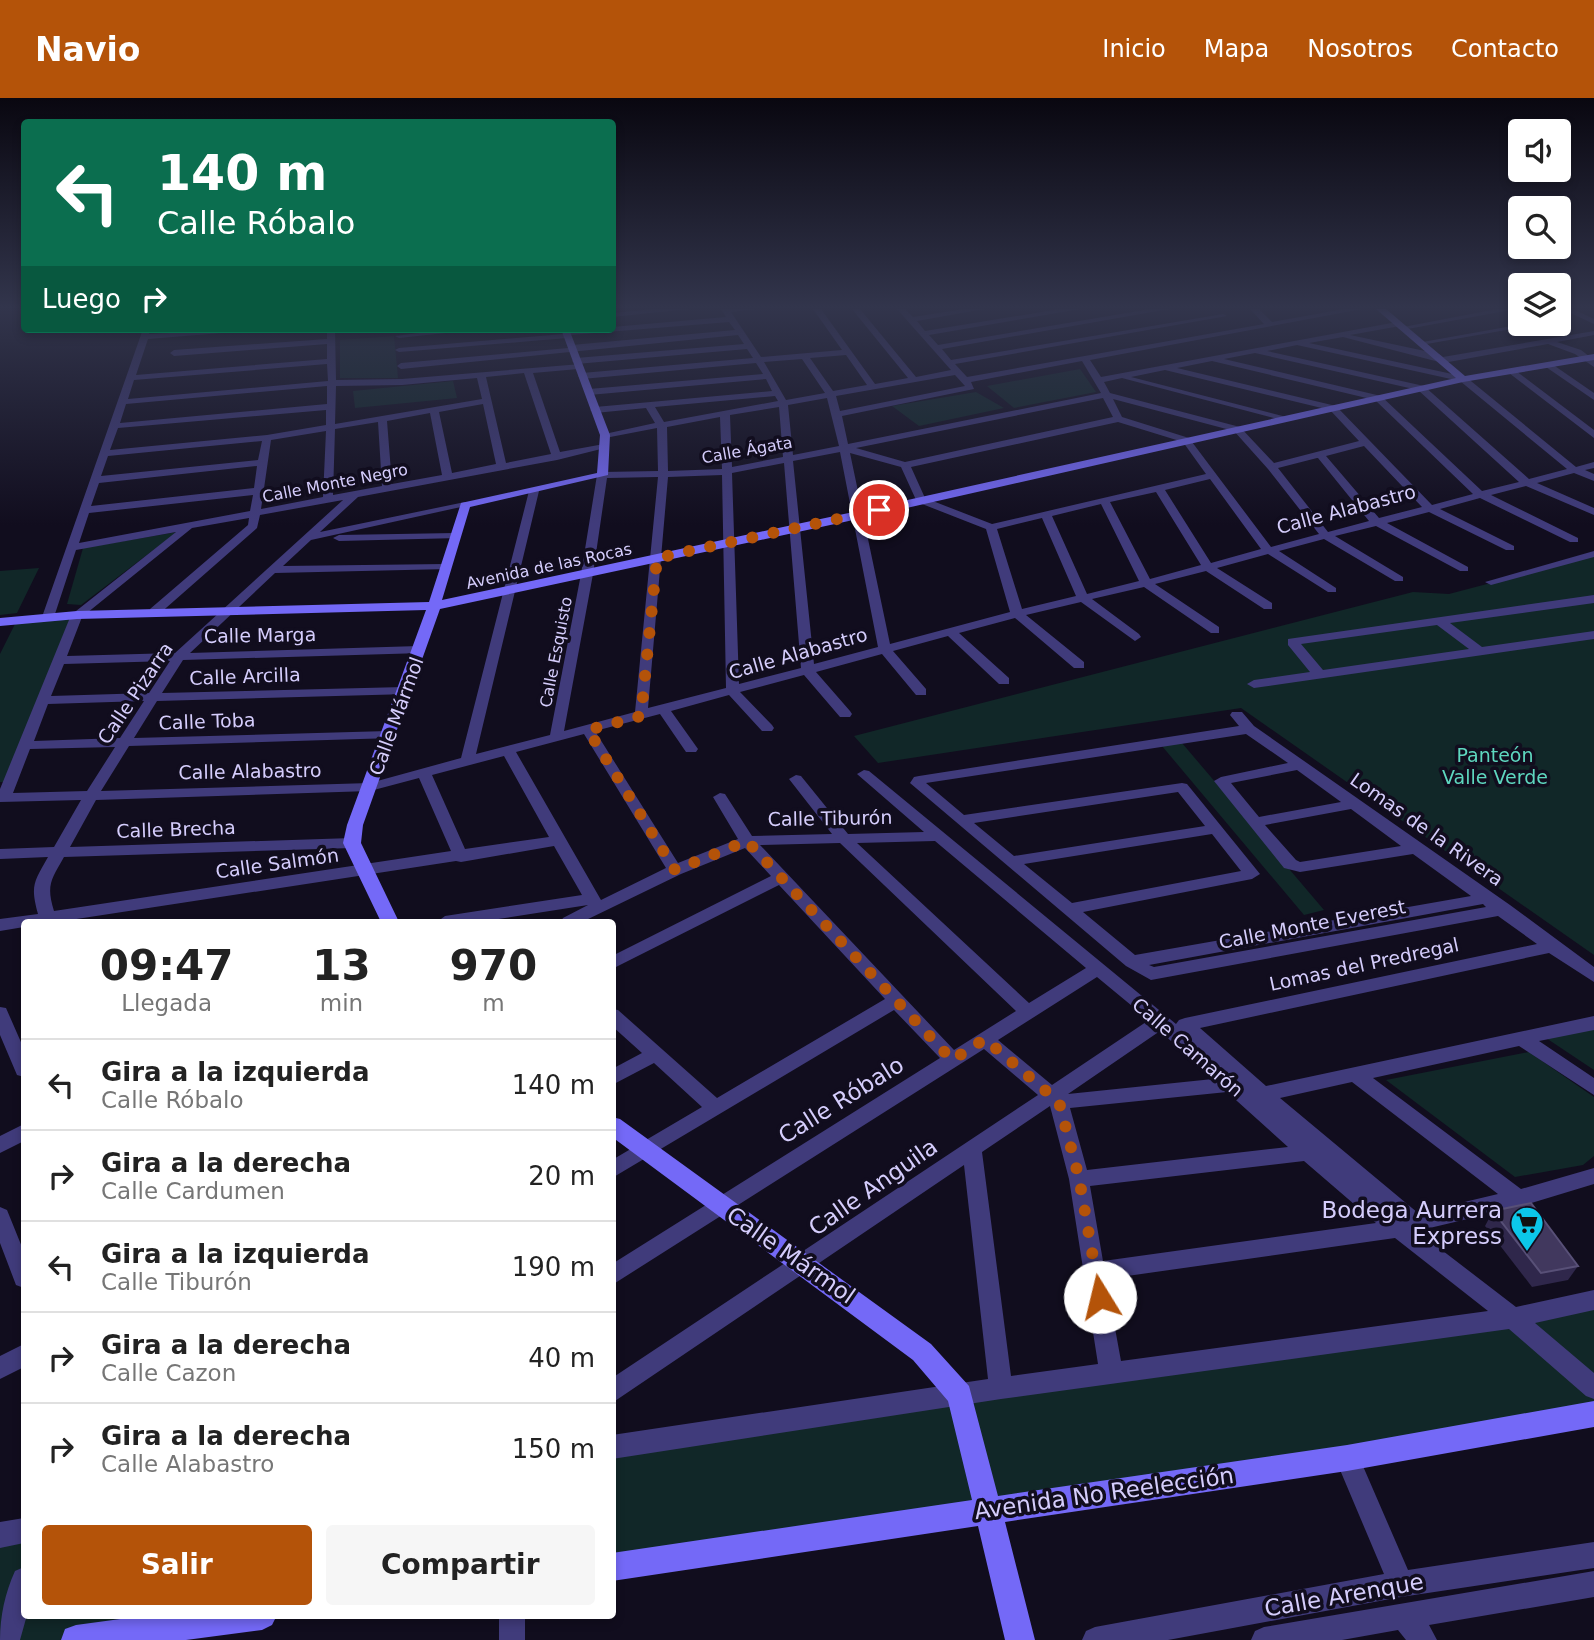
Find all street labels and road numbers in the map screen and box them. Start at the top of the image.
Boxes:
street label: Calle Ágata [700,433,794,467]
street label: Calle Monte Negro [261,460,409,506]
street label: Calle Alabastro [1274,480,1418,538]
street label: Avenida de las Rocas [464,539,634,593]
street label: Calle Esquisto [536,595,576,709]
street label: Calle Marga [204,623,316,647]
street label: Calle Alabastro [726,623,870,683]
street label: Calle Pizarra [93,638,177,748]
street label: Calle Mármol [364,654,428,778]
street label: Calle Arcilla [189,663,301,689]
street label: Calle Toba [158,708,256,734]
street label: Calle Alabastro [178,759,322,783]
street label: Lomas de la Rivera [1346,768,1508,890]
street label: Calle Tiburón [767,806,893,830]
street label: Calle Brecha [116,816,236,842]
street label: Calle Salmón [214,843,340,883]
street label: Calle Monte Everest [1217,895,1407,953]
street label: Lomas del Predregal [1267,933,1461,995]
street label: Calle Camarón [1128,993,1248,1101]
street label: Calle Róbalo [774,1051,908,1149]
street label: Calle Anguila [804,1133,942,1241]
street label: Calle Mármol [722,1201,860,1309]
street label: Avenida No Reelección [973,1462,1235,1524]
street label: Calle Arenque [1262,1568,1426,1622]

